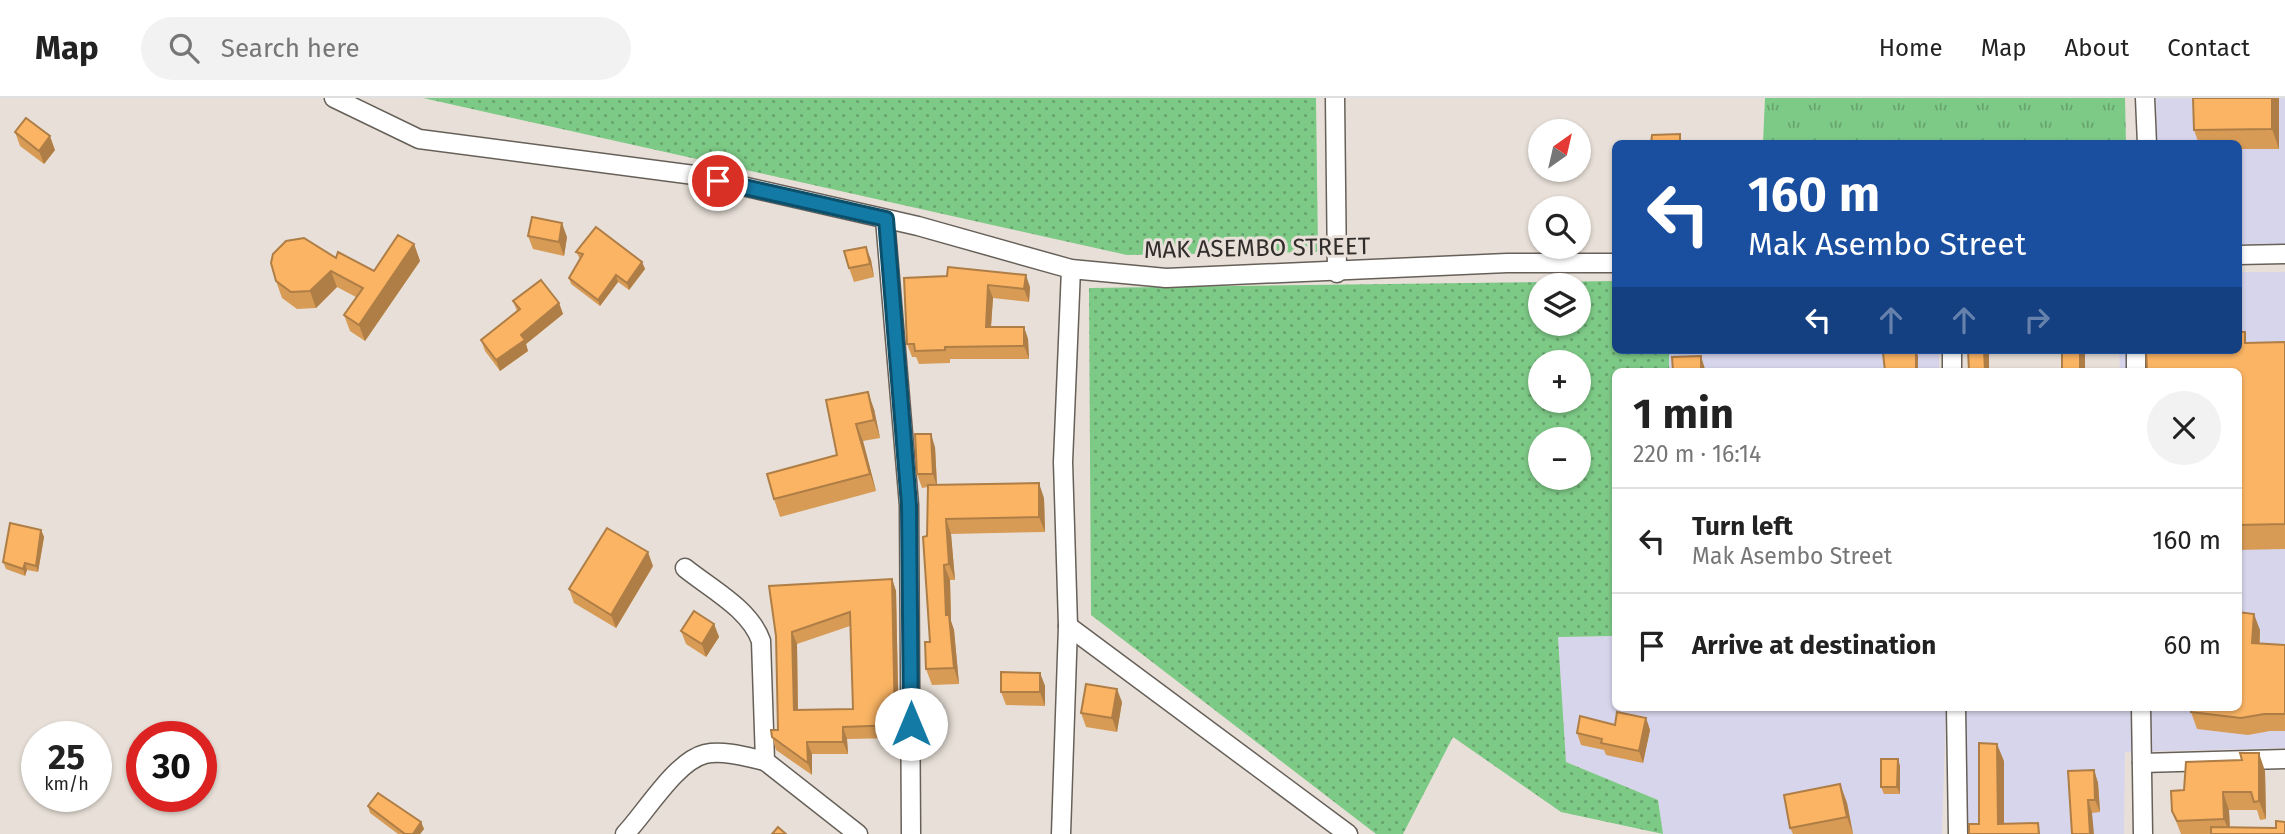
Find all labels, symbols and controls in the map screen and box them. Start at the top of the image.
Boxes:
search box [141,17,631,80]
text: Map [35,28,99,68]
icon: search [165,29,203,67]
text: Search here [221,33,360,64]
text: Home [1879,34,1943,62]
text: Map [1981,34,2027,62]
text: About [2065,34,2129,62]
text: Contact [2167,34,2250,62]
north arrow [1528,119,1591,182]
map controls [1528,119,1591,490]
pin [688,151,748,211]
icon: arrive [699,162,737,200]
text: 160 m [1748,165,1880,224]
icon: left [1633,168,1724,259]
button: search [1528,196,1591,259]
text: Mak Asembo Street [1748,225,2026,263]
street label: MAK ASEMBO STREET [1144,232,1371,264]
button: layers [1528,273,1591,336]
icon: left [1799,301,1837,339]
icon: ahead [1872,301,1910,339]
icon: ahead [1945,301,1983,339]
icon: right [2018,301,2056,339]
button: + [1528,350,1591,413]
text: 1 min [1633,389,1734,439]
button: close [2147,391,2221,465]
button: − [1528,427,1591,490]
text: 220 m · 16:14 [1633,440,1761,468]
text: Turn left [1692,511,1793,542]
icon: left [1633,522,1671,560]
text: 160 m [2152,525,2221,556]
text: Mak Asembo Street [1692,542,1892,570]
icon: arrive [1633,627,1671,665]
text: Arrive at destination [1692,630,1936,661]
text: 60 m [2163,630,2221,661]
position arrow [874,687,948,761]
speed limit sign: 30 [126,721,217,812]
text: 25 [48,736,85,778]
text: km/h [44,773,89,795]

